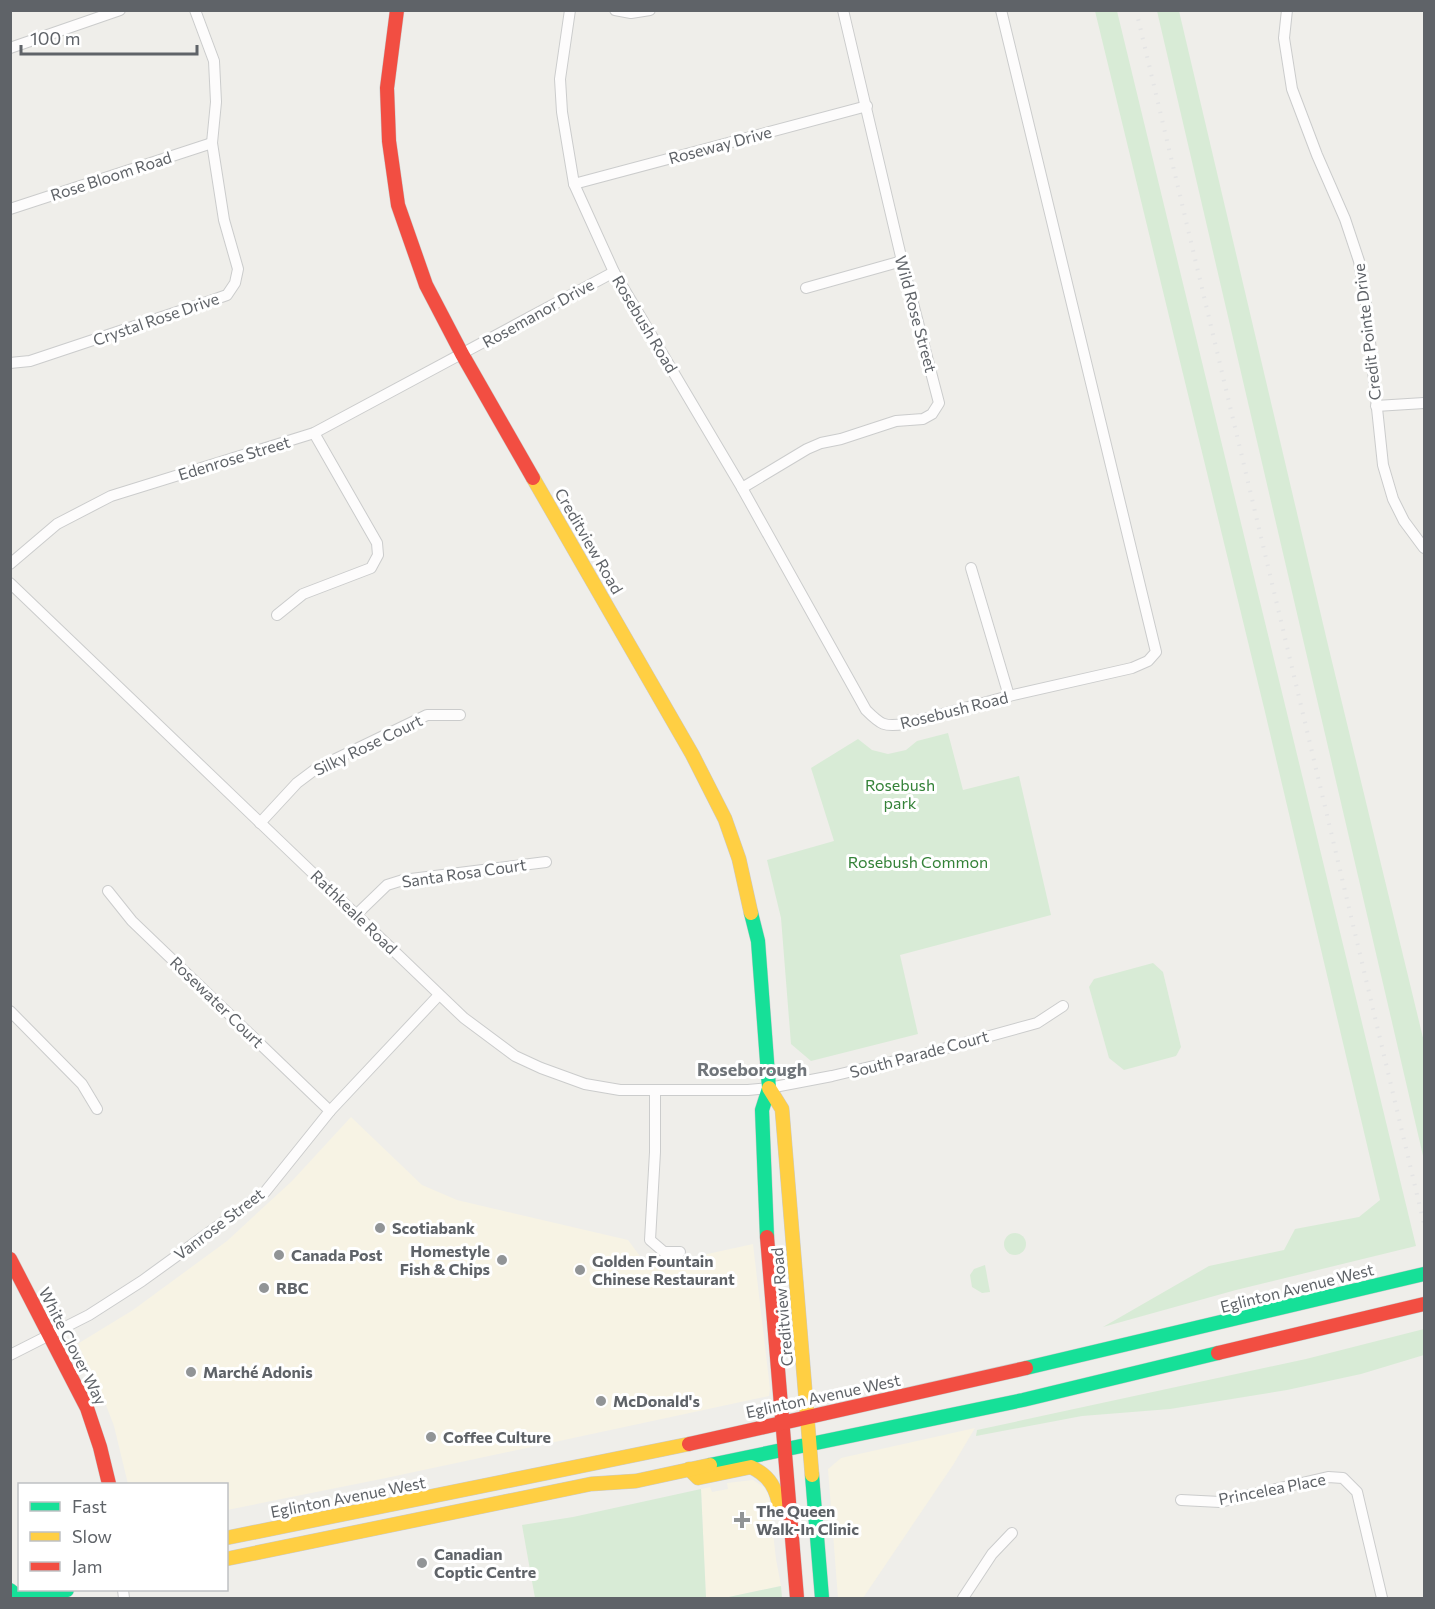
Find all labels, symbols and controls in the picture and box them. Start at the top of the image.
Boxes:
scale bar [21,18,196,56]
text: 100 m [30,27,80,49]
street label: Roseway Drive [666,122,774,167]
street label: Rose Bloom Road [48,147,174,204]
street label: Wild Rose Street [892,253,941,375]
street label: Credit Pointe Drive [1349,263,1384,402]
street label: Rosebush Road [609,271,682,376]
street label: Rosemanor Drive [479,274,597,351]
street label: Crystal Rose Drive [90,288,221,349]
street label: Edenrose Street [176,431,292,484]
street label: Creditview Road [551,484,627,597]
street label: Rosebush Road [898,687,1010,732]
street label: Silky Rose Court [310,710,426,779]
park label: Rosebush park [865,775,935,812]
park label: Rosebush Common [848,852,988,871]
street label: Santa Rosa Court [400,854,528,891]
street label: Rathkeale Road [307,866,402,958]
street label: Rosewater Court [167,952,268,1051]
street label: South Parade Court [847,1026,991,1081]
district label: Roseborough [697,1058,807,1080]
street label: Vanrose Street [170,1183,268,1263]
place label: Scotiabank [392,1218,476,1237]
marker: Scotiabank [373,1221,387,1235]
place label: Homestyle Fish & Chips [400,1241,490,1278]
place label: Canada Post [291,1245,383,1264]
street label: Creditview Road [767,1247,796,1367]
marker: Canada Post [272,1248,286,1262]
place label: Golden Fountain Chinese Restaurant [592,1251,735,1288]
marker: Homestyle Fish & Chips [495,1253,509,1267]
street label: Eglinton Avenue West [1218,1259,1376,1316]
marker: Golden Fountain Chinese Restaurant [573,1263,587,1277]
place label: RBC [276,1278,309,1297]
marker: RBC [257,1281,271,1295]
street label: White Clover Way [36,1284,111,1408]
place label: Marché Adonis [203,1362,313,1381]
marker: Marché Adonis [184,1365,198,1379]
street label: Eglinton Avenue West [744,1370,902,1421]
place label: McDonald's [613,1391,700,1410]
marker: McDonald's [594,1394,608,1408]
place label: Coffee Culture [443,1427,551,1446]
marker: Coffee Culture [424,1430,438,1444]
street label: Princelea Place [1217,1469,1327,1508]
street label: Eglinton Avenue West [269,1472,427,1521]
legend [18,1483,228,1591]
text: Fast [72,1495,107,1517]
place label: The Queen Walk-In Clinic [756,1501,859,1538]
marker: The Queen Walk-In Clinic [733,1511,751,1529]
text: Slow [72,1525,112,1547]
place label: Canadian Coptic Centre [434,1544,536,1581]
text: Jam [72,1555,102,1577]
marker: Canadian Coptic Centre [415,1556,429,1570]

